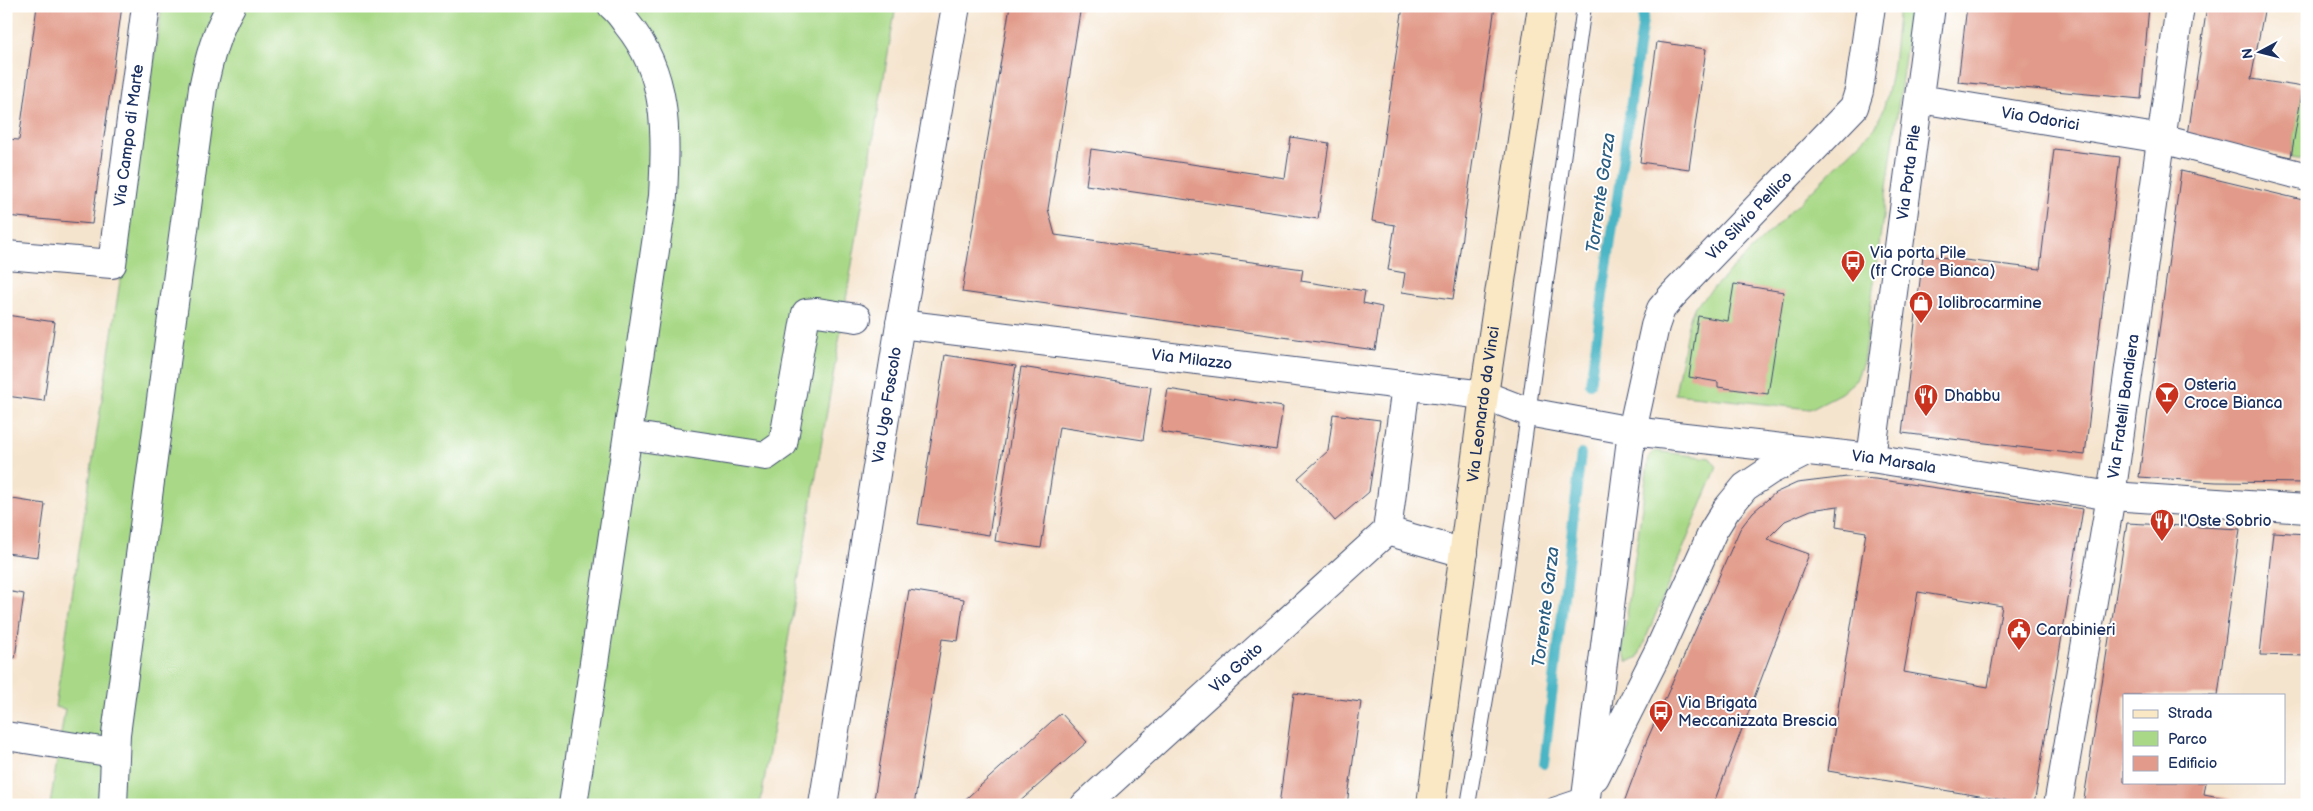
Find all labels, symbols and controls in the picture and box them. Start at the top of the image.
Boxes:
north arrow [2236,28,2286,78]
text: N [2239,47,2257,60]
street label: Via Campo di Marte [110,63,148,208]
street label: Via Odorici [2000,103,2081,135]
street label: Via Porta Pile [1893,123,1925,221]
water label: Torrente Garza [1582,131,1620,255]
street label: Via Silvio Pellico [1702,167,1796,264]
place label: Via porta Pile (fr Croce Bianca) [1870,244,1995,281]
bus stop icon: Via porta Pile (fr Croce Bianca) [1840,249,1866,283]
shop icon: Iolibrocarmine [1908,290,1934,324]
place label: Iolibrocarmine [1938,294,2042,313]
street label: Via Leonardo da Vinci [1463,325,1504,484]
street label: Via Fratelli Bandiera [2104,333,2143,480]
street label: Via Ugo Foscolo [868,345,906,465]
street label: Via Milazzo [1150,345,1233,374]
place label: Osteria Croce Bianca [2184,376,2283,413]
bar icon: Osteria Croce Bianca [2154,381,2180,415]
restaurant icon: Dhabbu [1913,383,1939,417]
place label: Dhabbu [1944,387,2000,406]
street label: Via Marsala [1851,446,1938,478]
restaurant icon: l'Oste Sobrio [2149,508,2175,542]
place label: l'Oste Sobrio [2180,512,2272,531]
water label: Torrente Garza [1528,545,1564,669]
public building icon: Carabinieri [2006,617,2032,651]
place label: Carabinieri [2036,621,2115,640]
street label: Via Goito [1205,639,1267,697]
place label: Via Brigata Meccanizzata Brescia [1678,694,1837,731]
legend [2123,694,2286,784]
bus stop icon: Via Brigata Meccanizzata Brescia [1648,699,1674,733]
text: Strada [2168,704,2212,723]
text: Parco [2168,730,2207,749]
text: Edificio [2168,754,2217,773]

